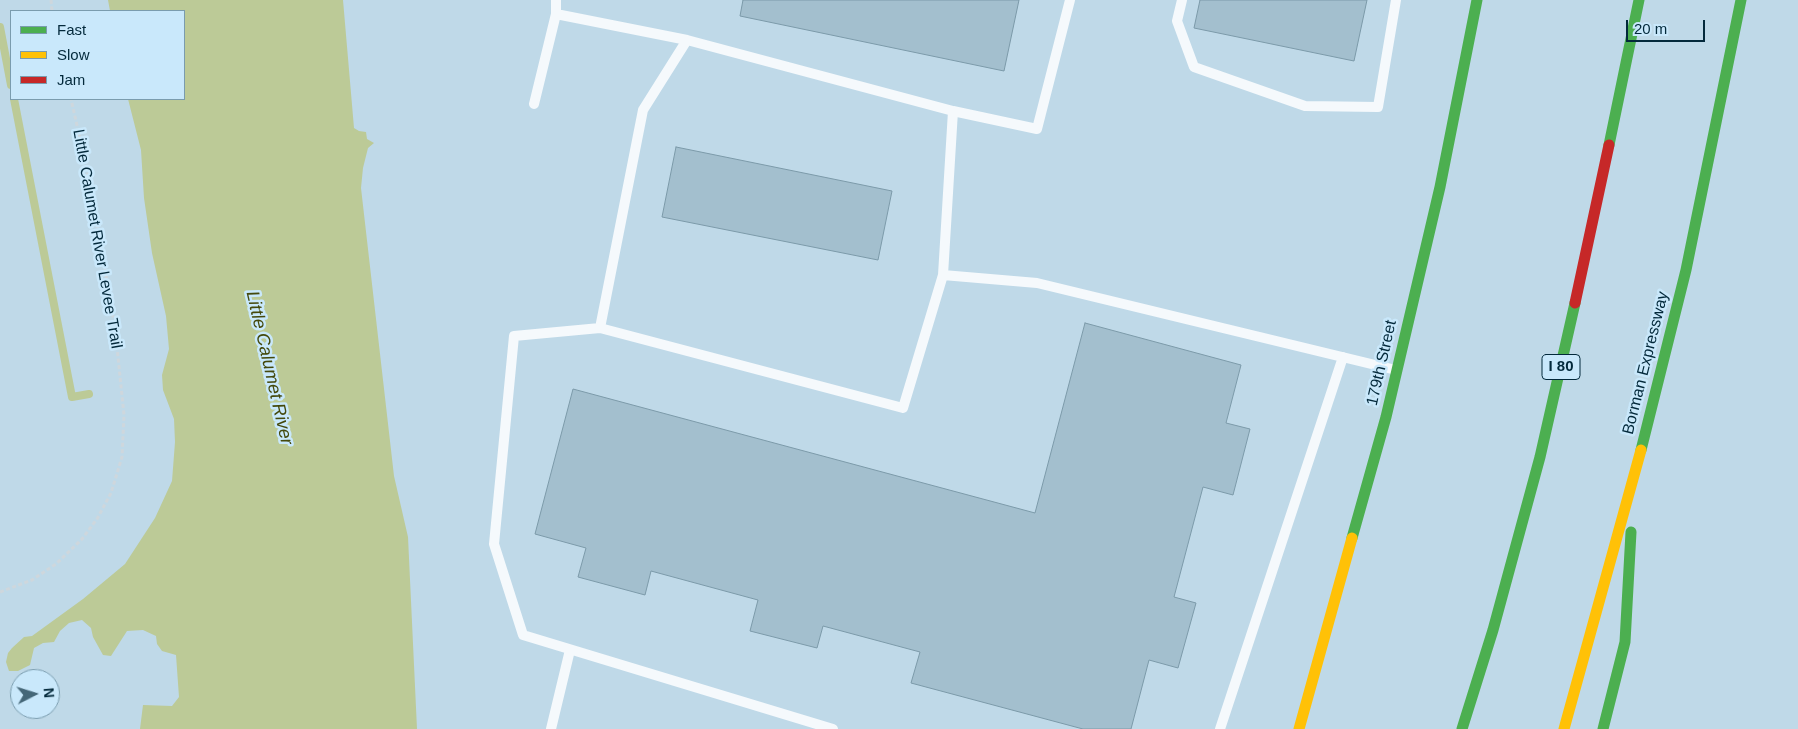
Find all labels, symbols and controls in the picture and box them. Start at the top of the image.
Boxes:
legend [10,10,185,100]
scale bar [1628,10,1707,42]
text: 20 m [1634,20,1667,37]
text: Fast [57,21,86,38]
text: Slow [57,46,90,63]
text: Jam [57,71,85,88]
street label: Little Calumet River Levee Trail [68,128,126,350]
water label: Little Calumet River [241,289,297,447]
street label: Borman Expressway [1619,289,1673,437]
street label: 179th Street [1363,318,1401,408]
road number: I 80 [1542,354,1580,380]
north arrow [10,669,60,719]
text: N [41,687,57,699]

